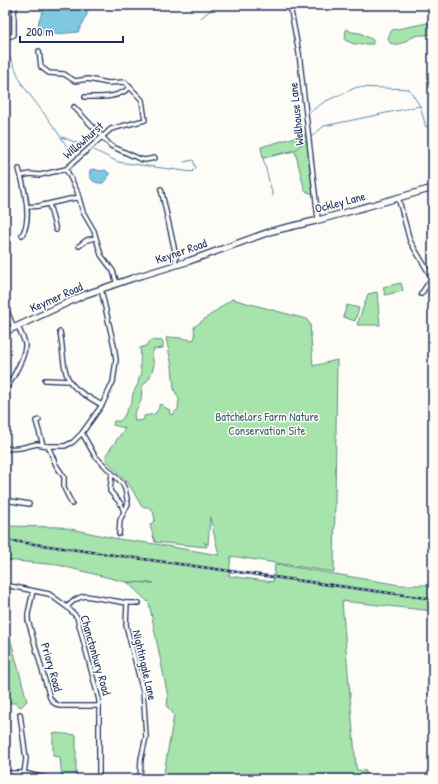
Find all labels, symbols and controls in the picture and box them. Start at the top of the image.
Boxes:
scale bar [20,18,123,44]
text: 200 m [26,23,53,40]
street label: Wellhouse Lane [284,81,308,146]
street label: Willowhurst [59,117,108,162]
street label: Ockley Lane [313,187,367,217]
street label: Keyner Road [153,234,209,268]
street label: Keymer Road [27,278,85,316]
park label: Batchelors Farm Nature Conservation Site [215,408,319,439]
street label: Chanctonbury Road [76,613,116,697]
street label: Nightingale Lane [129,628,161,702]
street label: Priory Road [37,641,67,694]

